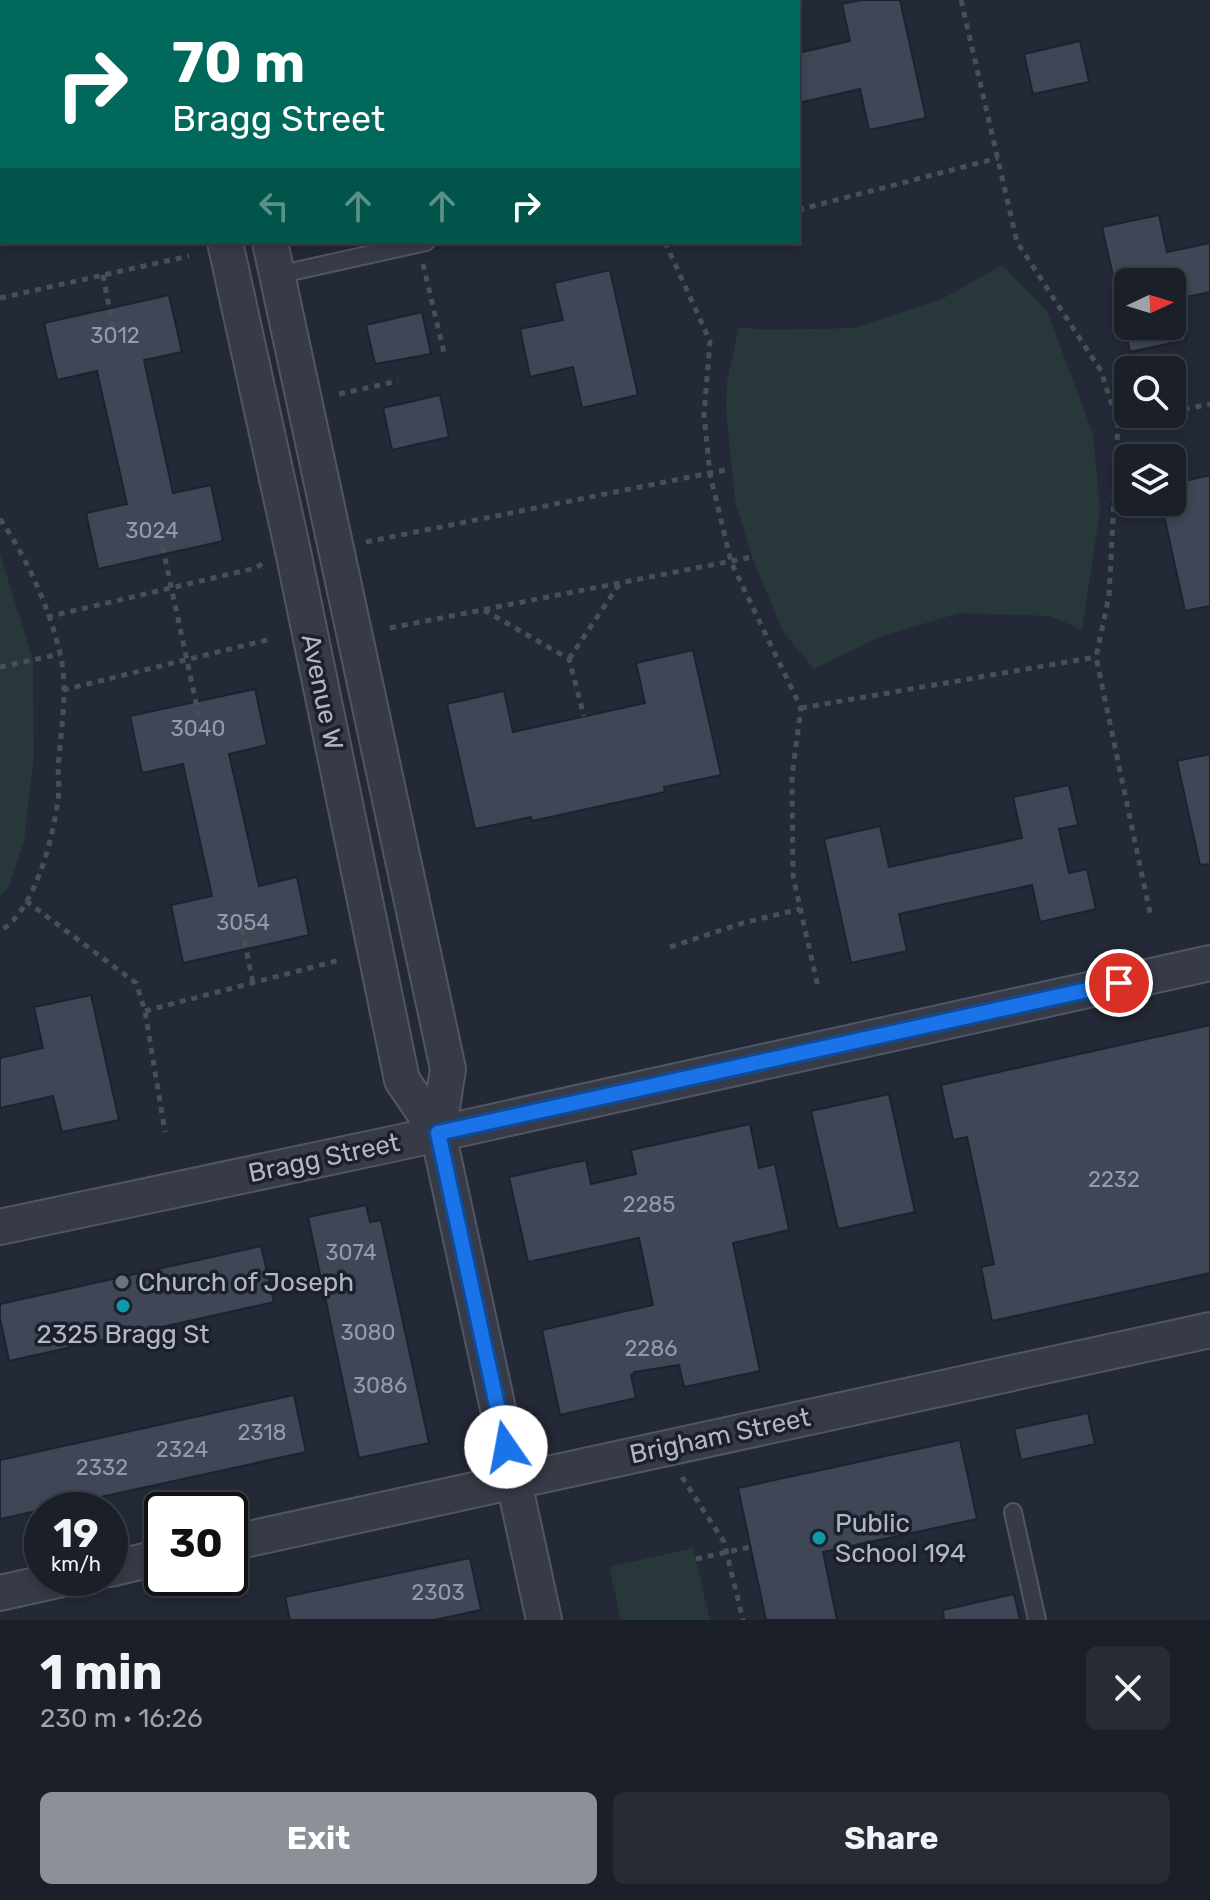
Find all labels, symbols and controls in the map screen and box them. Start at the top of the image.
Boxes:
text: 70 m [172,30,305,96]
icon: right [40,32,144,136]
text: Bragg Street [172,97,385,140]
icon: left [252,184,296,228]
icon: ahead [336,184,380,228]
icon: ahead [420,184,464,228]
icon: right [504,184,548,228]
north arrow [1114,268,1186,340]
map controls [1114,268,1186,516]
house number: 3012 [90,322,140,349]
button: search [1114,356,1186,428]
button: layers [1114,444,1186,516]
house number: 3024 [125,517,179,544]
street label: Avenue W [295,631,349,753]
house number: 3040 [171,715,225,742]
house number: 3054 [216,909,270,936]
pin [1085,949,1153,1017]
icon: arrive [1097,961,1141,1005]
street label: Bragg Street [245,1127,403,1189]
house number: 2232 [1088,1166,1140,1193]
house number: 2285 [623,1191,675,1218]
house number: 3074 [325,1239,377,1266]
place label: Church of Joseph [138,1267,354,1298]
marker: Church of Joseph [113,1273,131,1291]
marker: 2325 Bragg St [114,1297,132,1315]
place label: 2325 Bragg St [36,1319,210,1350]
house number: 3080 [340,1319,396,1346]
house number: 2286 [624,1335,678,1362]
house number: 3086 [353,1372,407,1399]
street label: Brigham Street [627,1402,813,1470]
position arrow [464,1405,548,1489]
house number: 2318 [237,1419,287,1446]
house number: 2324 [156,1436,208,1463]
house number: 2332 [76,1454,128,1481]
speed limit sign: 30 [144,1492,248,1596]
place label: Public School 194 [835,1508,966,1569]
text: 19 [53,1510,99,1557]
marker: Public School 194 [810,1529,828,1547]
text: km/h [51,1552,101,1576]
house number: 2303 [411,1579,465,1606]
text: 1 min [40,1644,163,1701]
button: close [1086,1646,1170,1730]
text: 230 m · 16:26 [40,1703,203,1734]
button: Exit [40,1792,597,1884]
button: Share [613,1792,1170,1884]

